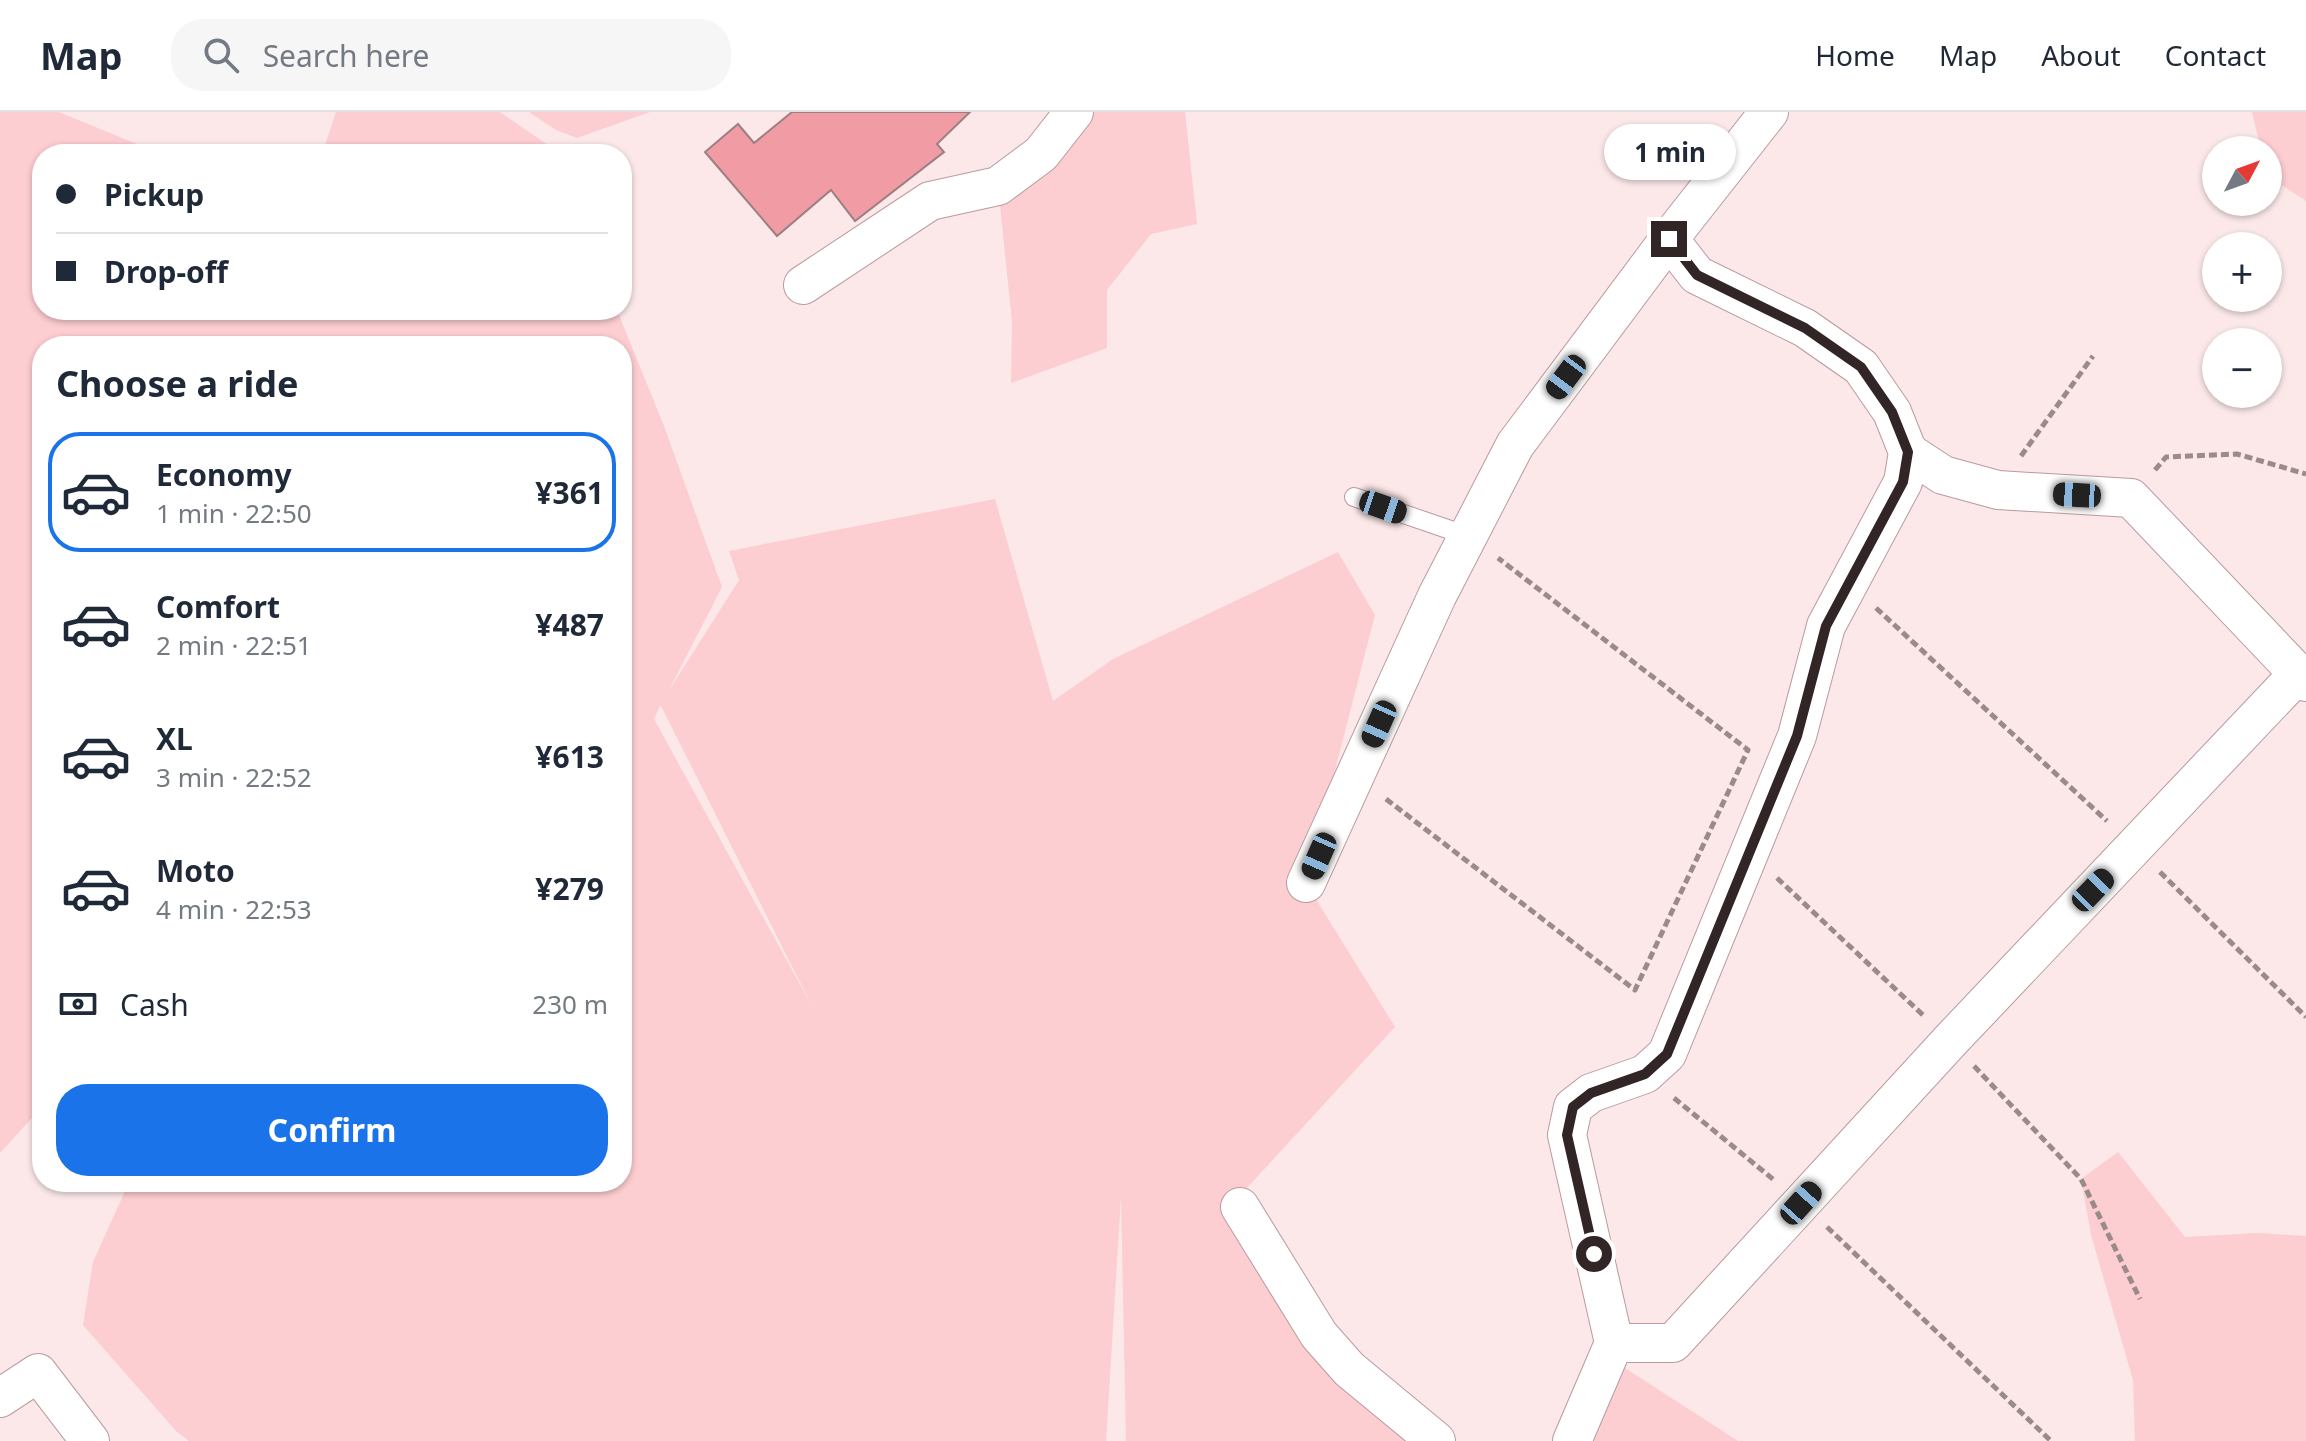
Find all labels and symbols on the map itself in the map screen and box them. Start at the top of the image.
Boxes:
callout: 1 min [1603,123,1735,179]
north arrow [2202,136,2282,216]
route end [1651,221,1687,257]
car [1542,351,1590,403]
car [2052,482,2102,508]
car [1356,488,1410,526]
car [1358,697,1400,751]
car [1298,829,1340,883]
car [2068,864,2118,916]
car [1776,1177,1826,1229]
route start [1576,1236,1612,1272]

